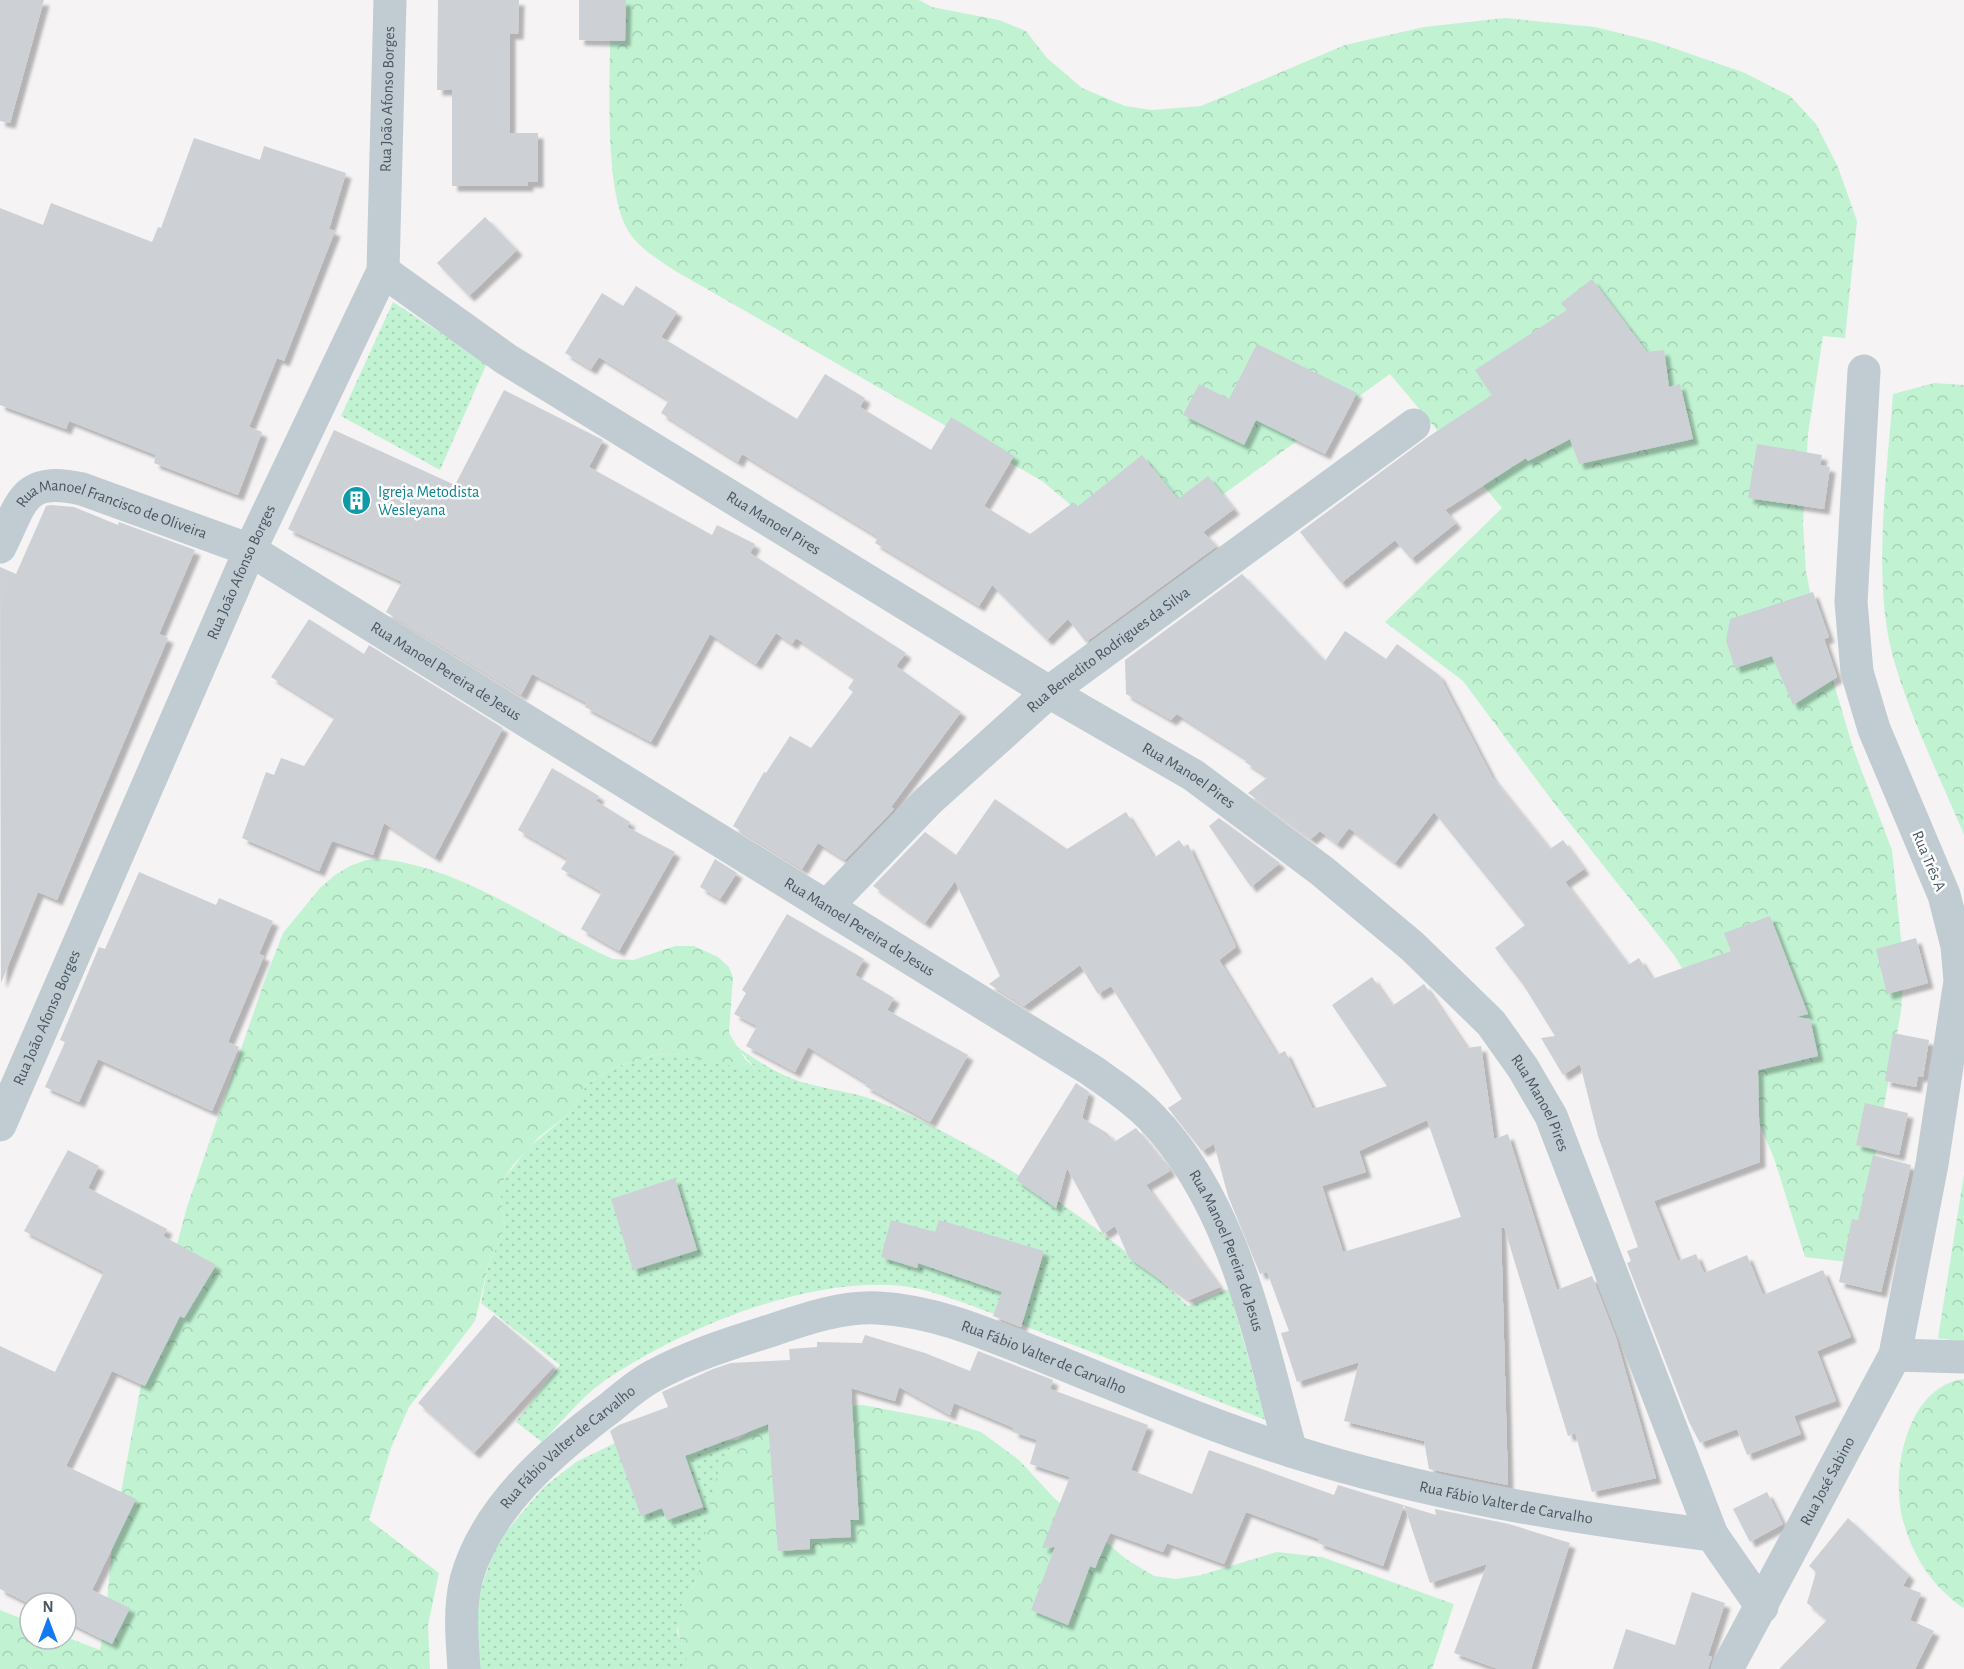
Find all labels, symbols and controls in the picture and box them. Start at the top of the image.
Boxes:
street label: Rua João Afonso Borges [378,26,397,172]
street label: Rua Manoel Francisco de Oliveira [13,477,209,542]
place label: Igreja Metodista Wesleyana [378,484,479,519]
building icon: Igreja Metodista Wesleyana [341,485,373,517]
street label: Rua Manoel Pires [724,488,823,558]
street label: Rua João Afonso Borges [204,502,278,642]
street label: Rua Benedito Rodrigues da Silva [1024,584,1193,716]
street label: Rua Manoel Pereira de Jesus [368,619,524,724]
street label: Rua Manoel Pires [1140,740,1238,811]
street label: Rua Três A [1909,828,1949,894]
street label: Rua Manoel Pereira de Jesus [781,874,937,979]
street label: Rua João Afonso Borges [10,948,83,1088]
street label: Rua Manoel Pires [1508,1052,1572,1154]
street label: Rua Manoel Pereira de Jesus [1186,1167,1266,1333]
street label: Rua Fábio Valter de Carvalho [959,1317,1129,1397]
street label: Rua Fábio Valter de Carvalho [497,1382,638,1512]
street label: Rua José Sabino [1797,1434,1858,1528]
street label: Rua Fábio Valter de Carvalho [1418,1478,1594,1527]
north arrow [18,1591,78,1651]
text: N [42,1599,54,1615]

